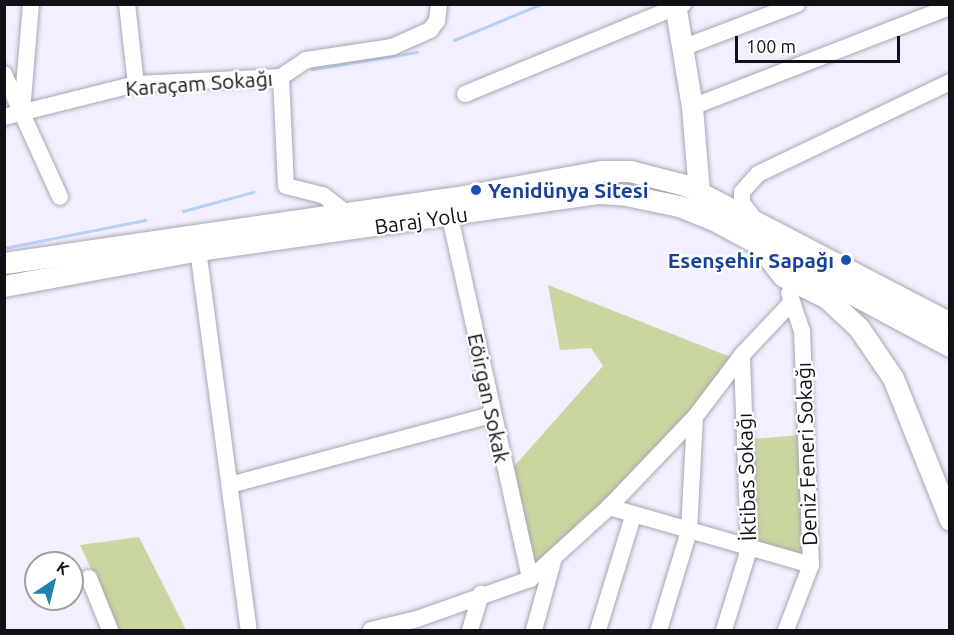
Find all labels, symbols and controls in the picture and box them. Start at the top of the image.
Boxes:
scale bar [738,24,903,62]
text: 100 m [746,36,796,56]
street label: Karaçam Sokağı [125,65,273,101]
place label: Yenidünya Sitesi [488,177,649,203]
marker: Yenidünya Sitesi [469,183,483,197]
street label: Baraj Yolu [373,201,469,239]
place label: Esenşehir Sapağı [668,247,834,273]
marker: Esenşehir Sapağı [839,253,853,267]
street label: Eöirgan Sokak [463,331,515,465]
street label: Deniz Feneri Sokağı [790,362,822,546]
street label: İktibas Sokağı [731,413,761,541]
north arrow [24,551,84,611]
text: K [54,557,73,578]

